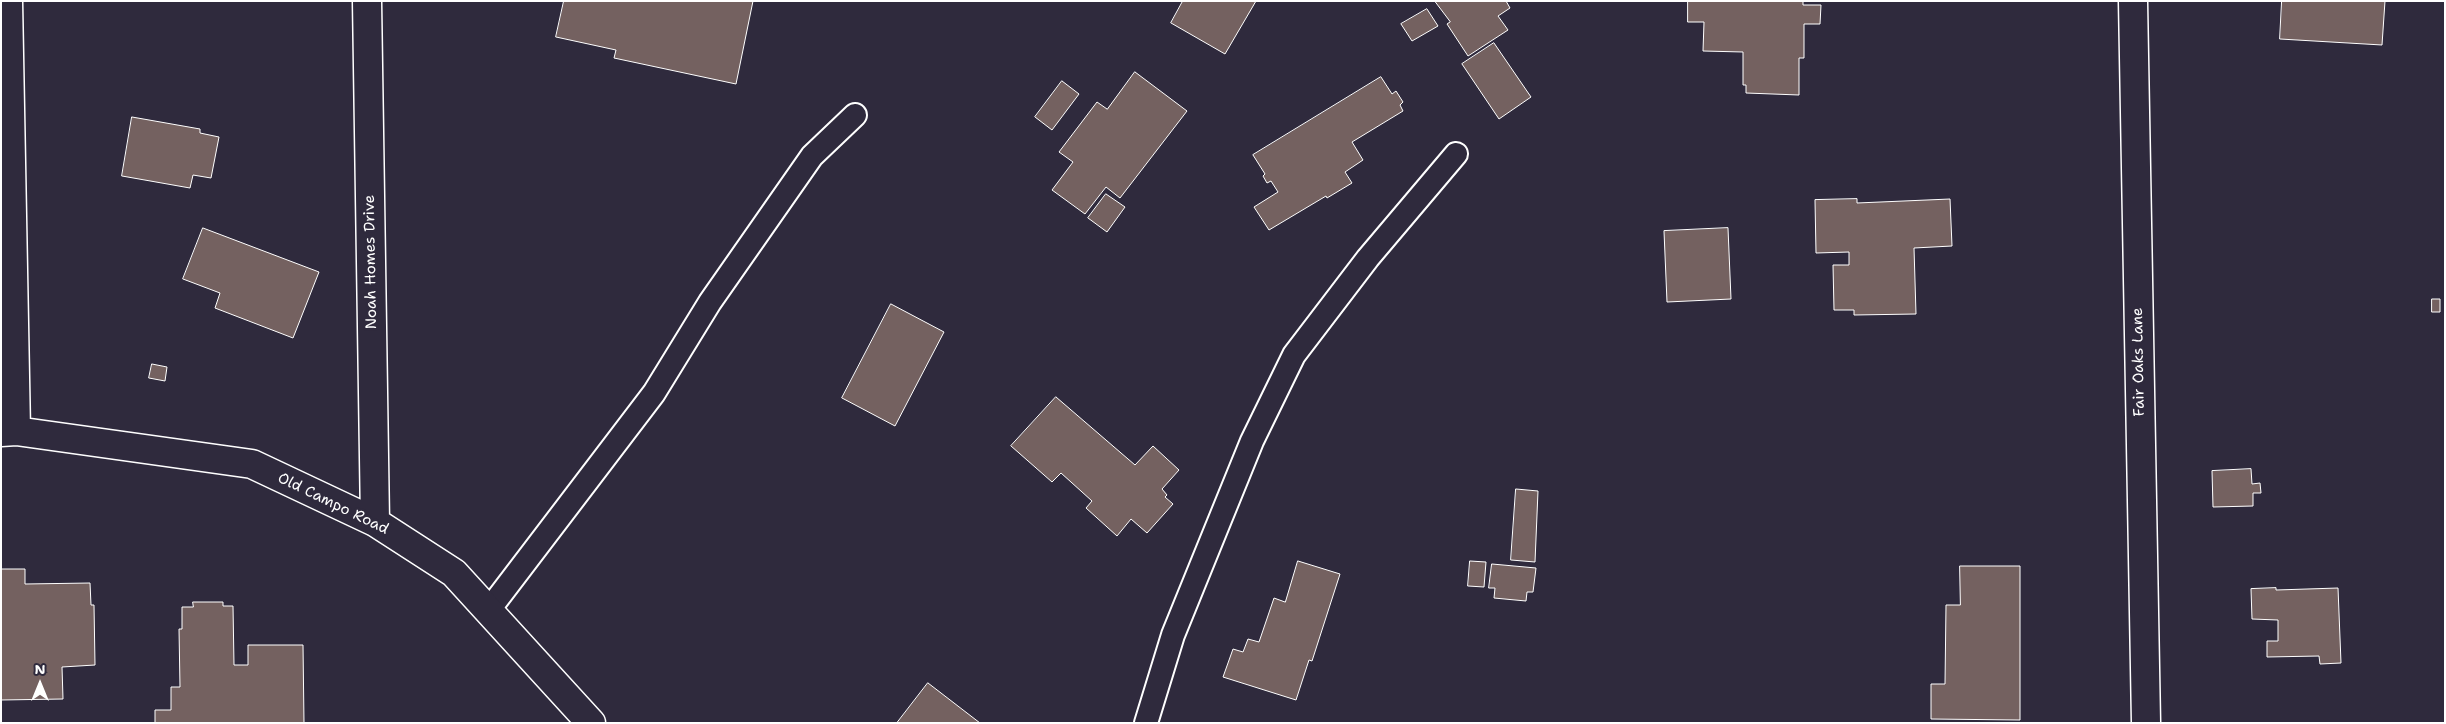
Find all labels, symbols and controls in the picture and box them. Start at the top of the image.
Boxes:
street label: Noah Homes Drive [361,195,381,329]
street label: Fair Oaks Lane [2129,307,2149,417]
street label: Old Campo Road [274,469,392,539]
north arrow [15,659,65,709]
text: N [34,660,46,678]

